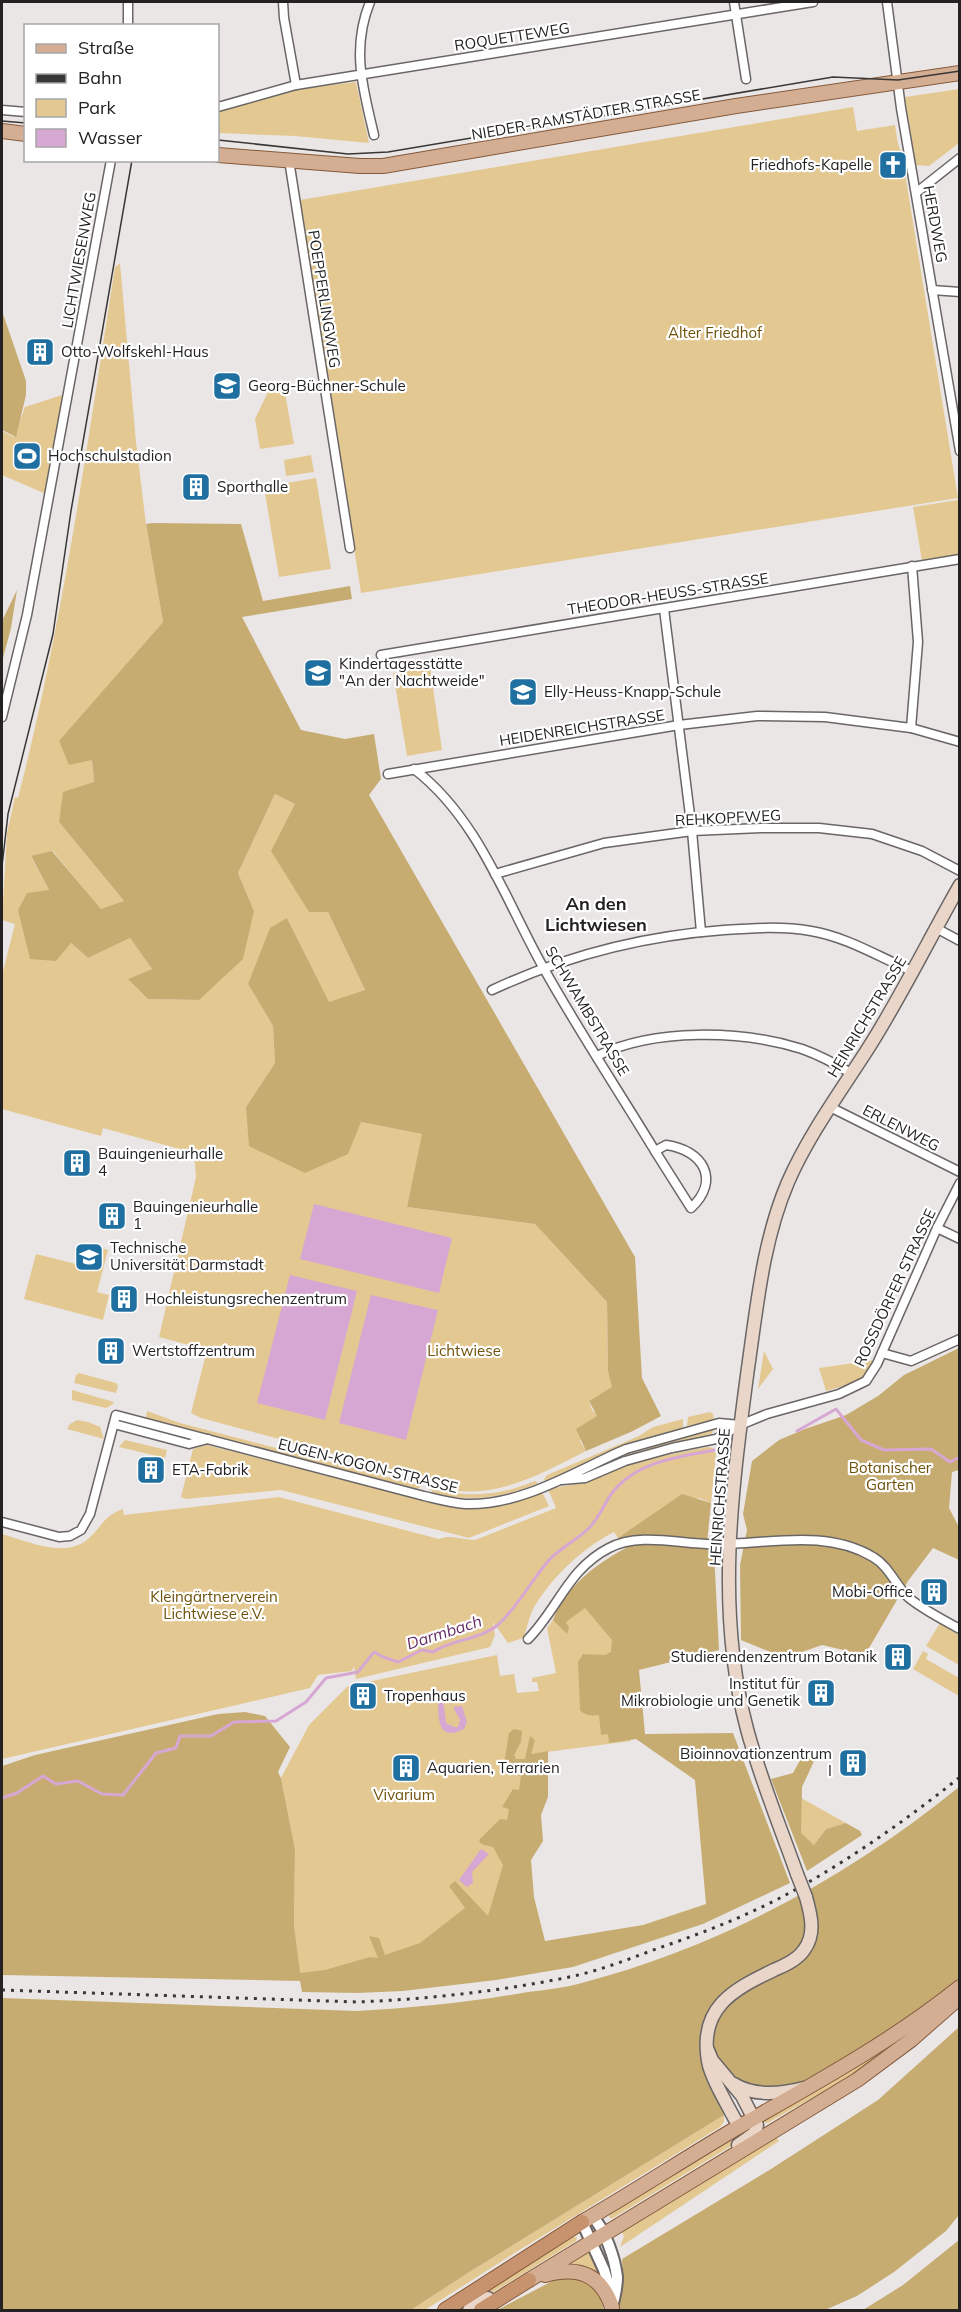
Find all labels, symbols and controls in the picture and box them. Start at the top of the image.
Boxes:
street label: ROQUETTEWEG [453,18,571,55]
legend [24,24,219,162]
text: Straße [78,36,134,59]
text: Bahn [78,66,122,89]
street label: NIEDER-RAMSTÄDTER STRASSE [470,85,702,144]
text: Park [78,96,117,119]
text: Wasser [78,126,142,149]
church icon: Friedhofs-Kapelle [877,149,909,181]
place label: Friedhofs-Kapelle [750,155,872,174]
street label: HERDWEG [919,184,952,264]
street label: LICHTWIESENWEG [57,190,100,330]
street label: POEPPERLINGWEG [304,229,345,369]
park label: Alter Friedhof [668,323,763,342]
building icon: Otto-Wolfskehl-Haus [24,336,56,368]
place label: Otto-Wolfskehl-Haus [61,342,209,361]
school or university icon: Georg-Büchner-Schule [211,370,243,402]
place label: Georg-Büchner-Schule [248,376,406,395]
sports icon: Hochschulstadion [11,440,43,472]
place label: Hochschulstadion [48,446,172,465]
building icon: Sporthalle [180,471,212,503]
place label: Sporthalle [217,477,288,496]
street label: THEODOR-HEUSS-STRASSE [566,568,770,619]
place label: Kindertagesstätte "An der Nachtweide" [339,654,485,690]
school or university icon: Kindertagesstätte "An der Nachtweide" [302,657,334,689]
school or university icon: Elly-Heuss-Knapp-Schule [507,676,539,708]
place label: Elly-Heuss-Knapp-Schule [544,682,721,701]
street label: HEIDENREICHSTRASSE [498,705,666,750]
street label: REHKOPFWEG [675,805,781,830]
district label: An den Lichtwiesen [545,892,647,936]
street label: SCHWAMBSTRASSE [541,942,634,1079]
street label: HEINRICHSTRASSE [823,952,910,1081]
street label: ERLENWEG [860,1100,943,1155]
place label: Bauingenieurhalle 4 [98,1144,223,1180]
building icon: Bauingenieurhalle 4 [61,1147,93,1179]
place label: Bauingenieurhalle 1 [133,1197,258,1233]
building icon: Bauingenieurhalle 1 [96,1200,128,1232]
street label: ROSSDÖRFER STRASSE [850,1206,940,1370]
place label: Technische Universität Darmstadt [110,1238,264,1274]
school or university icon: Technische Universität Darmstadt [73,1241,105,1273]
building icon: Hochleistungsrechenzentrum [108,1283,140,1315]
place label: Hochleistungsrechenzentrum [145,1289,347,1308]
building icon: Wertstoffzentrum [95,1335,127,1367]
place label: Wertstoffzentrum [132,1341,255,1360]
park label: Lichtwiese [427,1341,501,1360]
street label: HEINRICHSTRASSE [705,1427,734,1567]
street label: EUGEN-KOGON-STRASSE [276,1434,460,1497]
building icon: ETA-Fabrik [135,1454,167,1486]
park label: Botanischer Garten [849,1458,932,1494]
place label: ETA-Fabrik [172,1460,249,1479]
building icon: Mobi-Office [918,1576,950,1608]
place label: Mobi-Office [832,1582,913,1601]
park label: Kleingärtnerverein Lichtwiese e.V. [150,1587,278,1623]
water label: Darmbach [404,1610,484,1654]
building icon: Studierendenzentrum Botanik [882,1641,914,1673]
place label: Studierendenzentrum Botanik [671,1647,877,1666]
place label: Institut für Mikrobiologie und Genetik [621,1674,801,1710]
building icon: Institut für Mikrobiologie und Genetik [805,1677,837,1709]
building icon: Tropenhaus [347,1680,379,1712]
place label: Tropenhaus [384,1686,466,1705]
place label: Bioinnovationzentrum I [680,1744,832,1780]
building icon: Bioinnovationzentrum I [837,1747,869,1779]
building icon: Aquarien, Terrarien [390,1752,422,1784]
place label: Aquarien, Terrarien [427,1758,560,1777]
park label: Vivarium [373,1785,435,1804]

